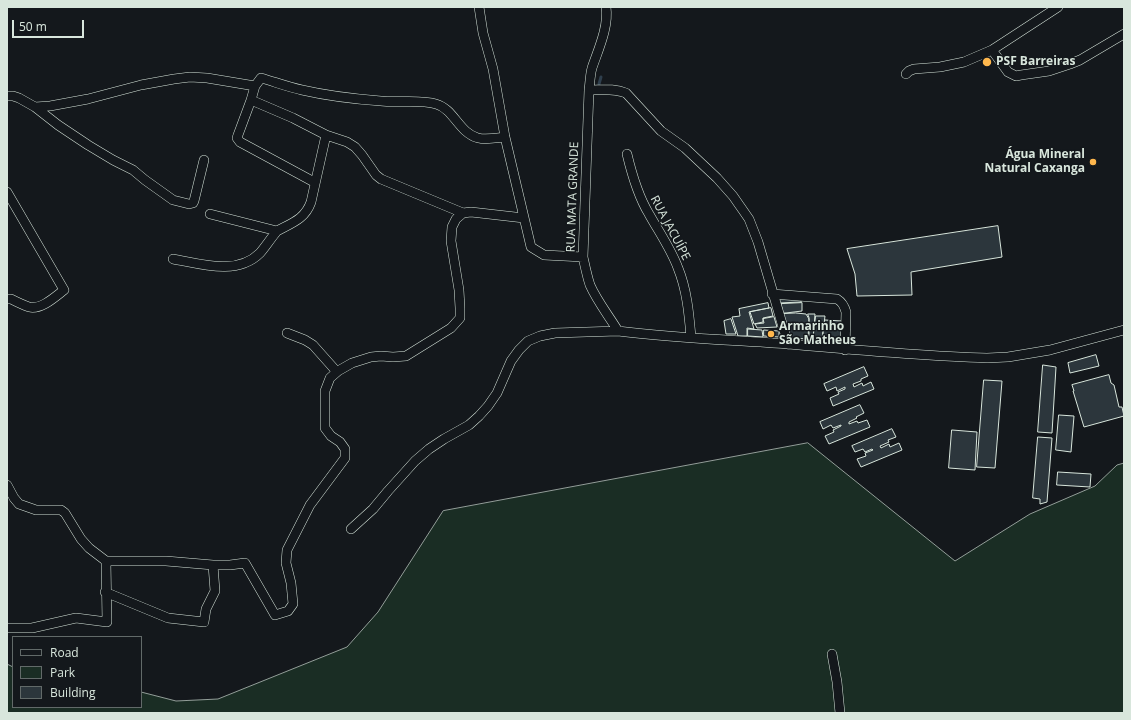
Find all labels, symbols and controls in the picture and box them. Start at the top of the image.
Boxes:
scale bar [14,12,86,38]
text: 50 m [19,18,47,35]
place label: PSF Barreiras [996,55,1075,69]
marker: PSF Barreiras [981,56,993,68]
street label: RUA MATA GRANDE [564,141,582,253]
place label: Água Mineral Natural Caxanga [984,148,1085,176]
marker: Água Mineral Natural Caxanga [1088,157,1098,167]
street label: RUA JACUÍPE [647,193,693,263]
place label: Armarinho São Matheus [779,320,856,348]
marker: Armarinho São Matheus [766,329,776,339]
legend [12,636,142,708]
text: Road [50,644,79,661]
text: Park [50,664,75,681]
text: Building [50,684,95,701]

